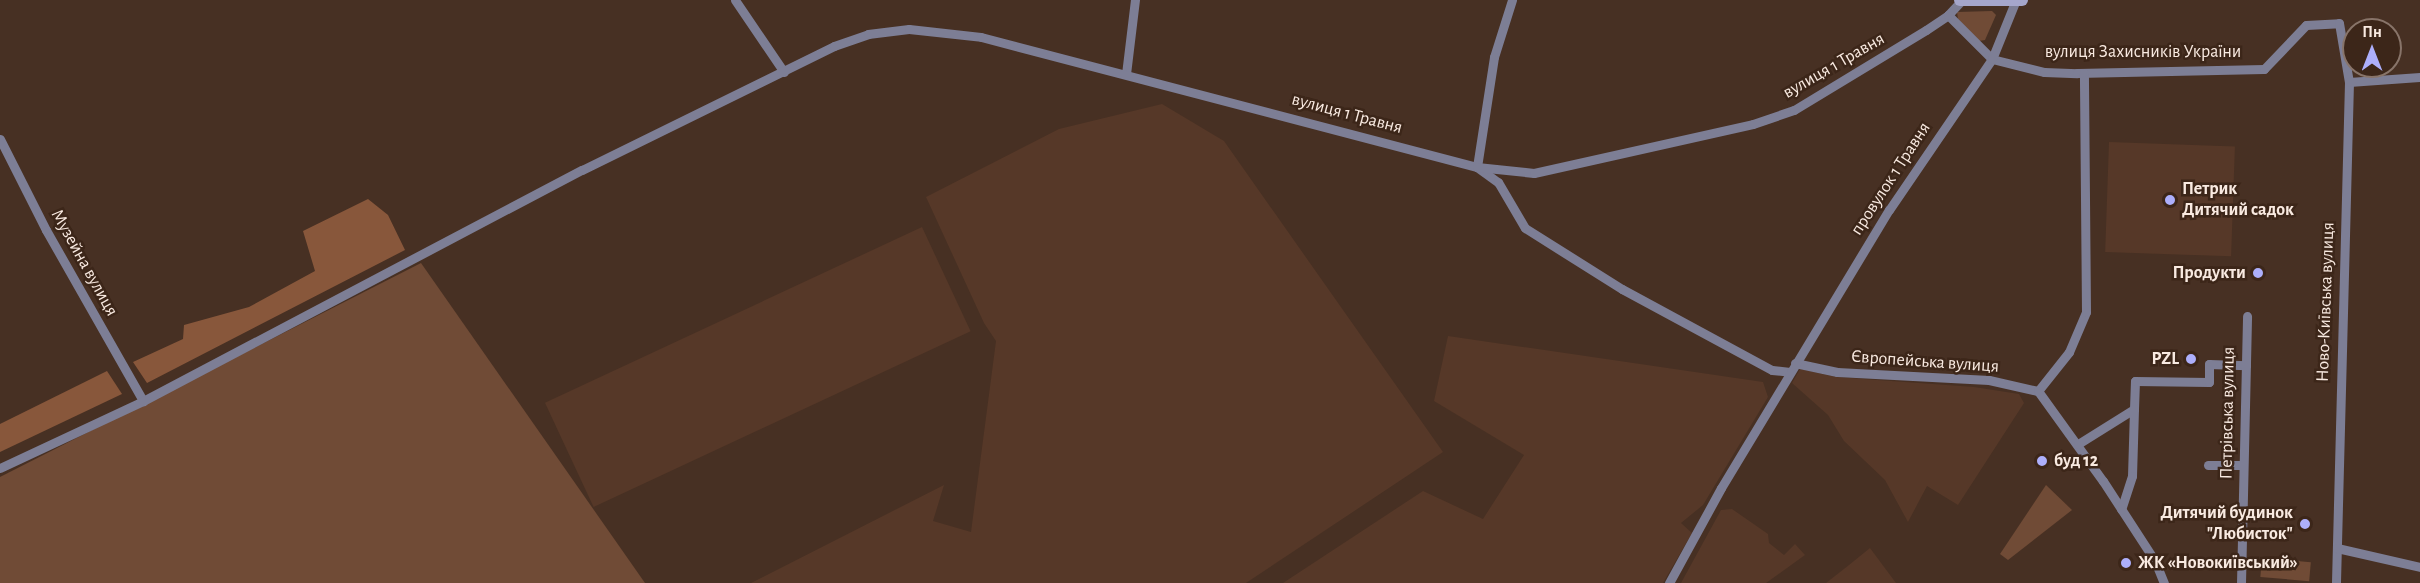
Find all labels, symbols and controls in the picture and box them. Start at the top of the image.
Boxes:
north arrow [2342,18,2402,78]
text: Пн [2362,24,2382,40]
street label: вулиця 1 Травня [1779,28,1889,104]
street label: вулиця Захисників України [2045,41,2241,63]
street label: вулиця 1 Травня [1289,89,1405,139]
street label: провулок 1 Травня [1846,118,1936,240]
place label: Петрик Дитячий садок [2182,179,2294,222]
marker: Петрик Дитячий садок [2163,193,2177,207]
street label: Музейна вулиця [46,206,122,320]
street label: Ново-Київська вулиця [2312,222,2340,382]
place label: Продукти [2172,262,2246,284]
marker: Продукти [2251,266,2265,280]
street label: Європейська вулиця [1850,346,2000,378]
street label: Петрівська вулиця [2216,347,2240,479]
place label: PZL [2151,348,2179,370]
marker: PZL [2184,352,2198,366]
place label: буд 12 [2054,450,2098,472]
marker: буд 12 [2035,454,2049,468]
place label: Дитячий будинок "Любисток" [2160,503,2293,546]
marker: Дитячий будинок "Любисток" [2298,517,2312,531]
place label: ЖК «Новокиївський» [2138,552,2298,574]
marker: ЖК «Новокиївський» [2119,556,2133,570]

